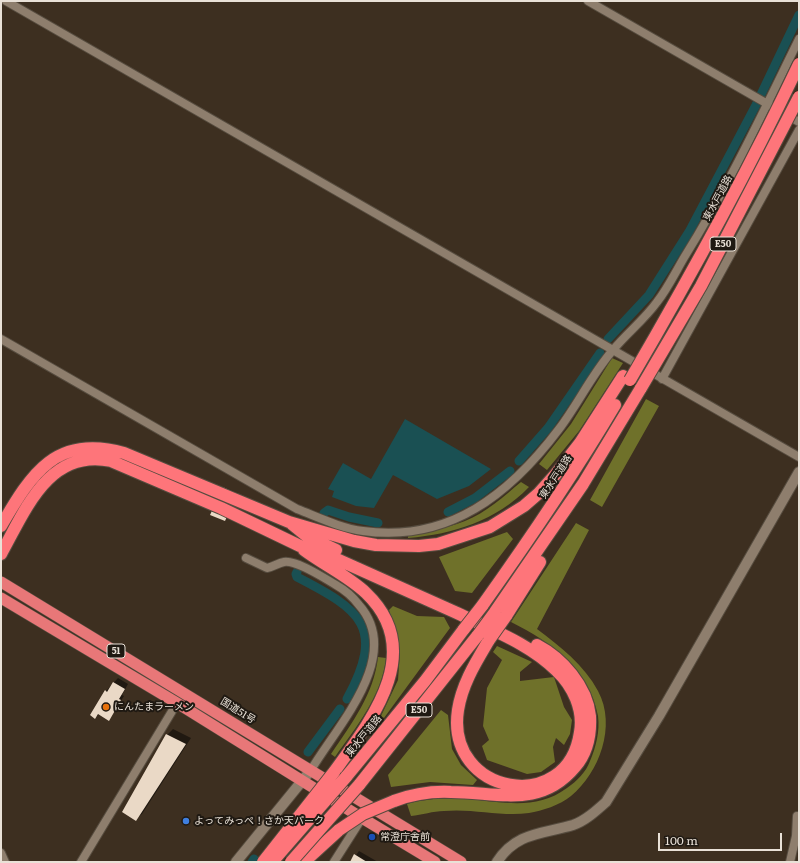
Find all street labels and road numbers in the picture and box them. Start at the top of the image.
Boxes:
street label: 東水戸道路 [701,173,735,223]
road number: E50 [710,237,736,251]
street label: 東水戸道路 [537,453,575,501]
road number: 51 [107,644,125,658]
street label: 国道51号 [218,696,258,726]
road number: E50 [406,703,432,717]
street label: 東水戸道路 [344,713,384,759]

